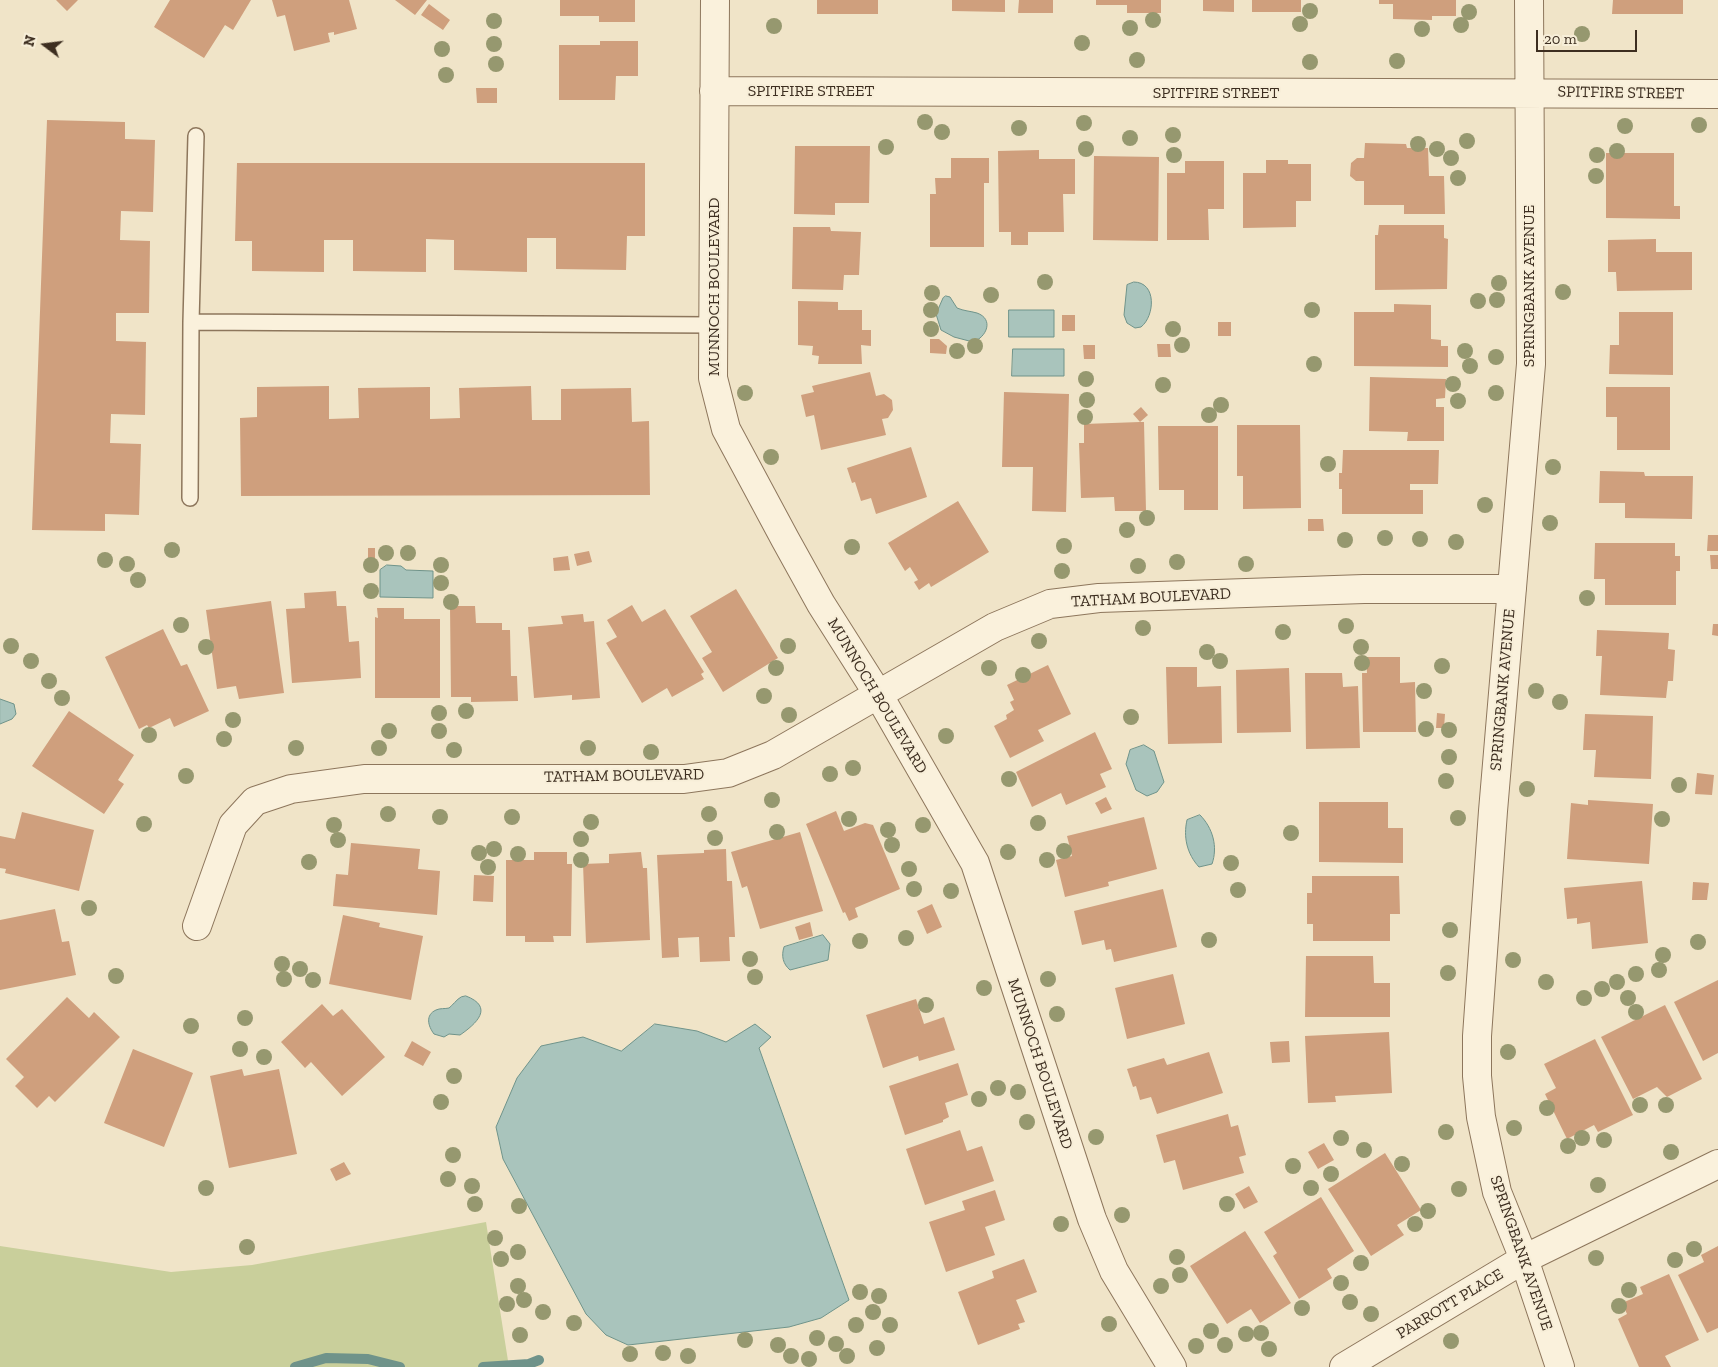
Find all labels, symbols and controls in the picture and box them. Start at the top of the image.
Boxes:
north arrow [20,20,70,70]
scale bar [1538,20,1639,52]
text: 20 m [1544,30,1577,48]
text: N [20,34,40,48]
street label: SPITFIRE STREET [748,81,874,101]
street label: SPITFIRE STREET [1557,82,1685,104]
street label: SPITFIRE STREET [1153,83,1279,103]
street label: MUNNOCH BOULEVARD [704,198,724,376]
street label: SPRINGBANK AVENUE [1519,205,1539,367]
street label: TATHAM BOULEVARD [1071,584,1231,612]
street label: SPRINGBANK AVENUE [1486,608,1520,772]
street label: MUNNOCH BOULEVARD [823,615,931,777]
street label: TATHAM BOULEVARD [544,765,704,787]
street label: MUNNOCH BOULEVARD [1003,976,1077,1152]
street label: SPRINGBANK AVENUE [1485,1173,1557,1333]
street label: PARROTT PLACE [1393,1265,1507,1343]

